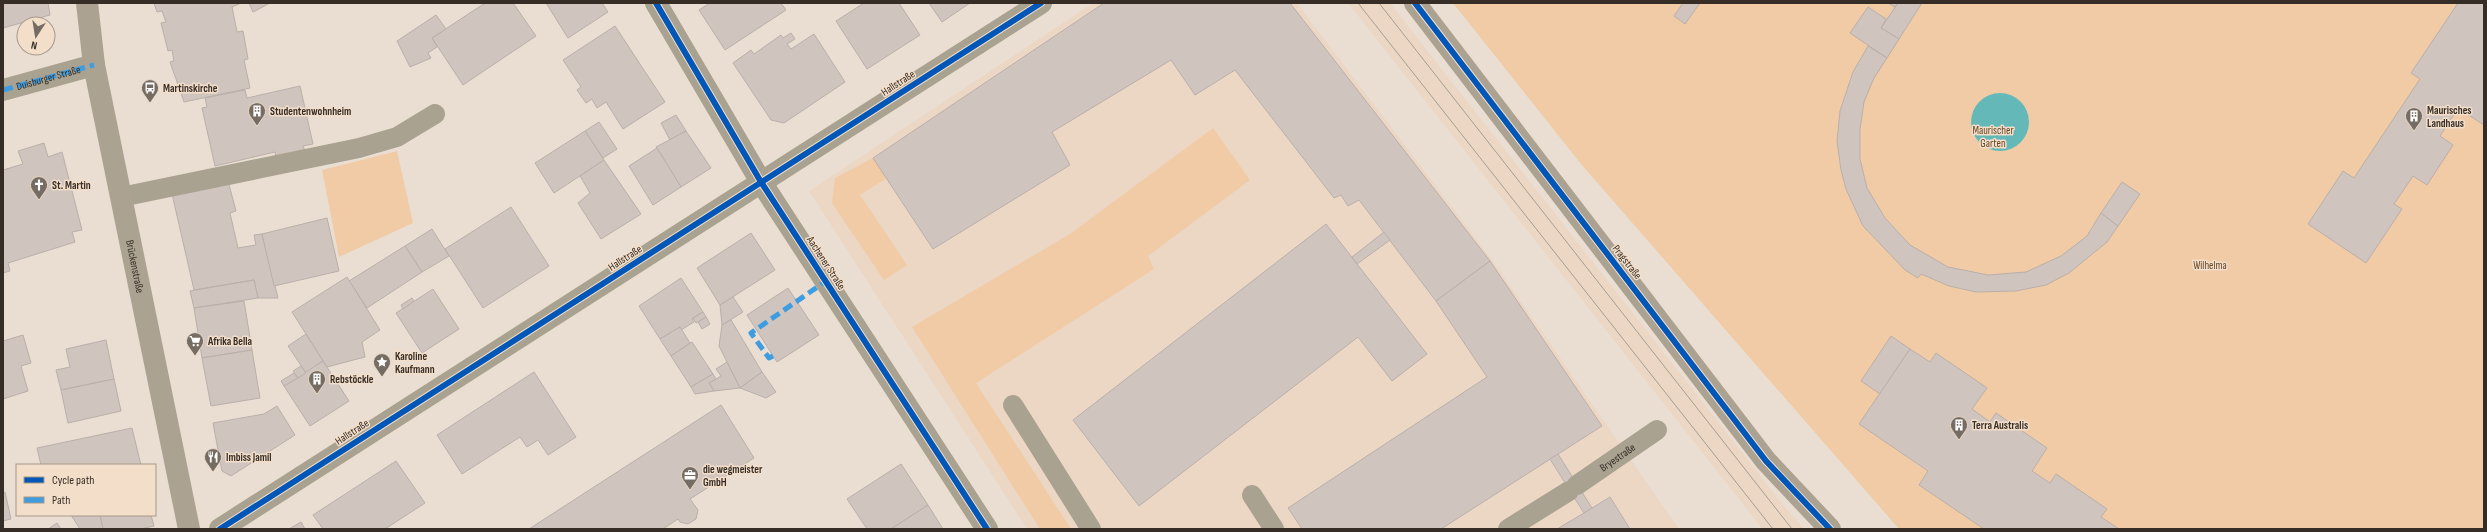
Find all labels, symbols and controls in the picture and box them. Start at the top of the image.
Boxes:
north arrow [16,16,56,56]
text: N [30,38,38,52]
street label: Duisburger Straße [15,63,82,93]
street label: Hallstraße [879,67,917,99]
bus stop icon: Martinskirche [140,78,160,103]
place label: Martinskirche [163,82,218,95]
building icon: Studentenwohnheim [247,101,267,126]
place label: Maurisches Landhaus [2427,104,2472,130]
place label: Studentenwohnheim [270,105,351,118]
building icon: Maurisches Landhaus [2404,106,2424,131]
park label: Maurischer Garten [1972,124,2014,150]
church icon: St. Martin [29,175,49,200]
place label: St. Martin [52,179,91,192]
street label: Aachener Straße [803,233,848,292]
street label: Brückenstraße [123,239,147,294]
street label: Hallstraße [606,242,644,274]
street label: Pragstraße [1610,242,1644,282]
park label: Wilhelma [2193,259,2227,272]
supermarket icon: Afrika Bella [185,331,205,356]
place label: Afrika Bella [207,335,252,348]
place label: Karoline Kaufmann [395,350,435,376]
place icon: Karoline Kaufmann [372,352,392,377]
building icon: Rebstöckle [307,369,327,394]
place label: Rebstöckle [330,373,374,386]
building icon: Terra Australis [1949,415,1969,440]
street label: Hallstraße [333,416,371,448]
place label: Terra Australis [1972,419,2028,432]
street label: Bryestraße [1597,440,1638,474]
restaurant icon: Imbiss Jamil [203,447,223,472]
place label: Imbiss Jamil [226,451,272,464]
place label: die wegmeister GmbH [703,463,763,489]
legend [16,464,156,516]
office icon: die wegmeister GmbH [680,465,700,490]
text: Cycle path [52,473,94,488]
text: Path [52,493,70,508]

